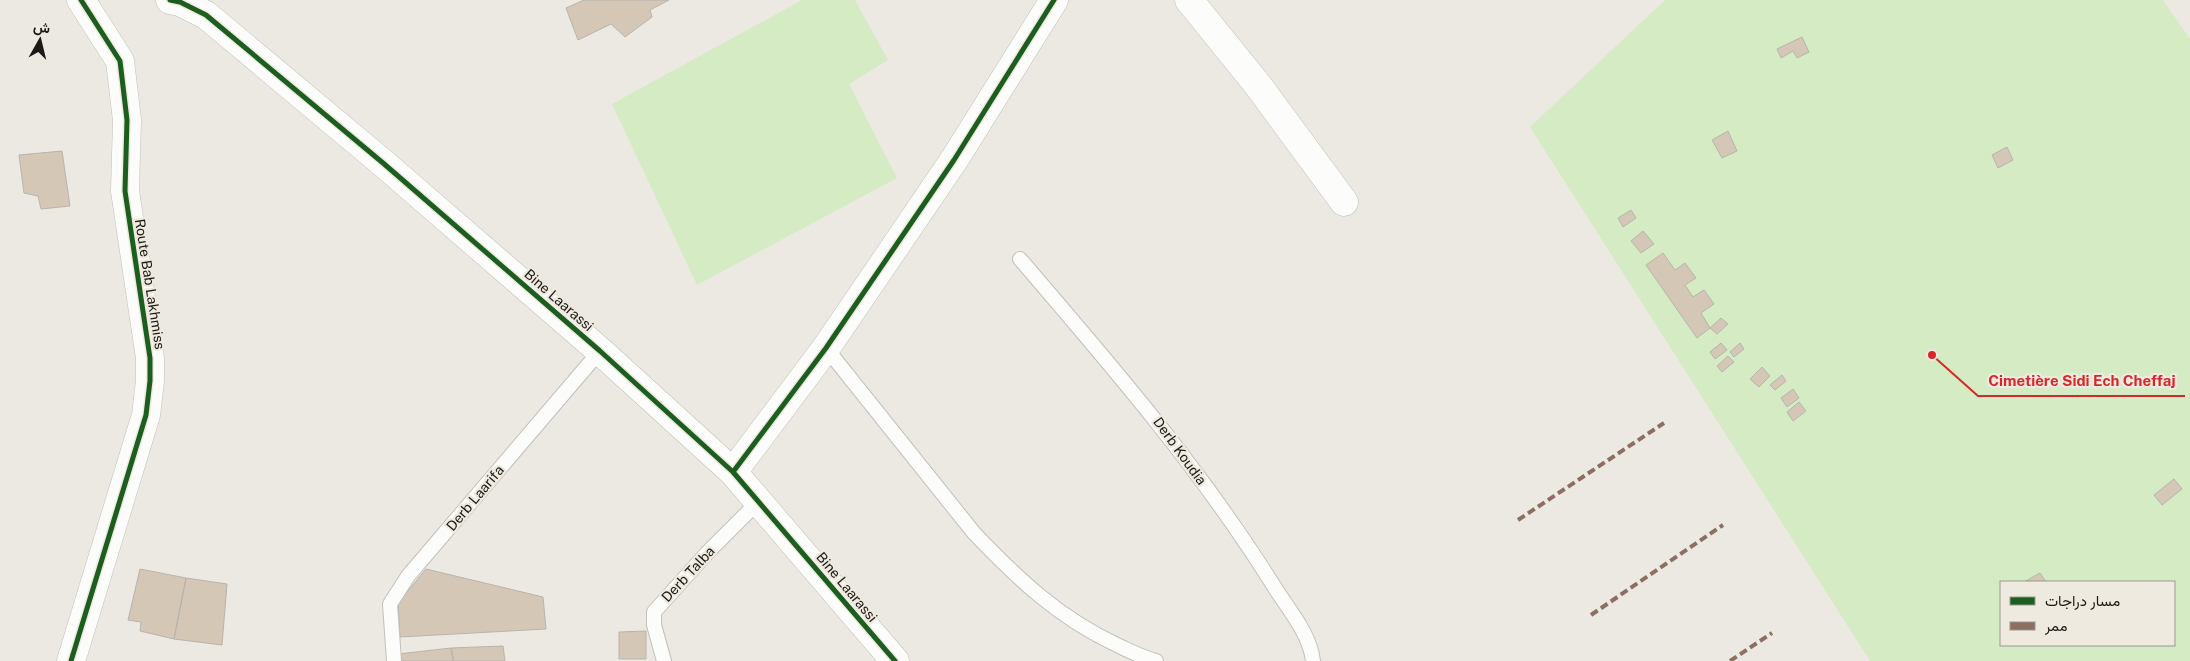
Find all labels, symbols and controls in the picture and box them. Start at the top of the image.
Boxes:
north arrow [15,15,65,65]
text: ش [32,18,51,37]
street label: Route Bab Lakhmiss [132,218,168,350]
street label: Bine Laarassi [521,266,597,334]
callout: Cimetière Sidi Ech Cheffaj [1978,366,2185,396]
text: Cimetière Sidi Ech Cheffaj [1988,372,2176,389]
street label: Derb Koudia [1150,414,1210,488]
street label: Derb Laarifa [443,462,507,534]
street label: Derb Talba [658,543,718,605]
street label: Bine Laarassi [813,549,881,625]
legend [2000,581,2175,646]
text: مسار دراجات [2045,592,2120,610]
text: ممر [2044,617,2067,635]

